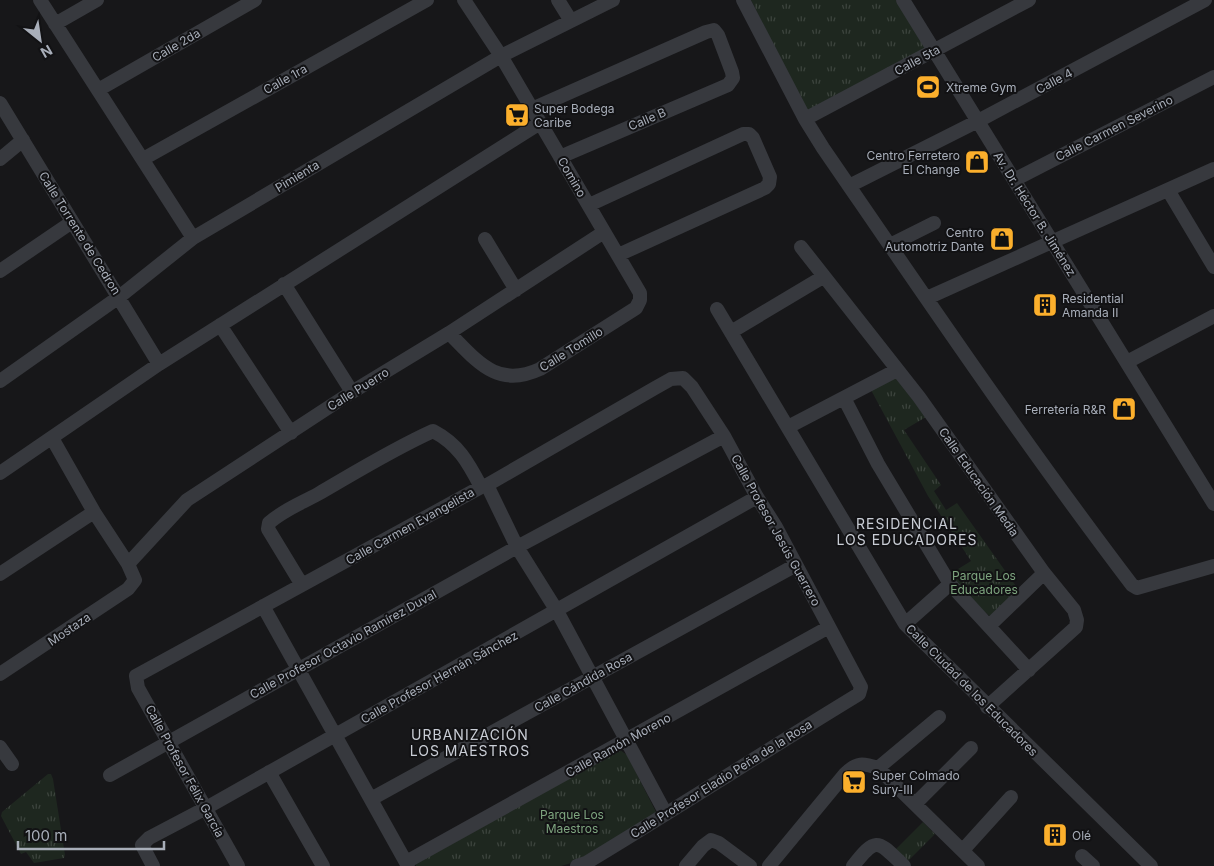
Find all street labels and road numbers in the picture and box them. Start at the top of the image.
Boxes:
street label: Calle 2da [149,25,203,65]
street label: Calle 5ta [892,42,942,78]
street label: Calle 1ra [260,61,310,97]
street label: Calle 4 [1033,65,1075,97]
street label: Calle Carmen Severino [1053,92,1175,164]
street label: Calle B [626,104,668,134]
street label: Av. Dr. Héctor B. Jiménez [991,149,1079,279]
street label: Comino [555,154,589,200]
street label: Pimienta [272,157,322,195]
street label: Calle Torrente de Cedron [36,169,124,297]
street label: Calle Tomillo [536,324,606,374]
street label: Calle Puerro [324,364,392,414]
street label: Calle Educación Media [936,425,1022,539]
street label: Calle Profesor Jesús Guerrero [728,452,824,608]
street label: Calle Carmen Evangelista [343,484,477,568]
street label: Calle Profesor Octavio Ramírez Duval [247,586,439,702]
street label: Mostaza [45,609,93,649]
street label: Calle Ciudad de los Educadores [903,621,1041,759]
street label: Calle Profesor Hernán Sánchez [358,627,520,727]
street label: Calle Cándida Rosa [531,649,635,715]
street label: Calle Profesor Félix García [142,702,228,840]
street label: Calle Ramón Moreno [563,710,673,780]
street label: Calle Profesor Eladio Peña de la Rosa [627,717,815,841]

